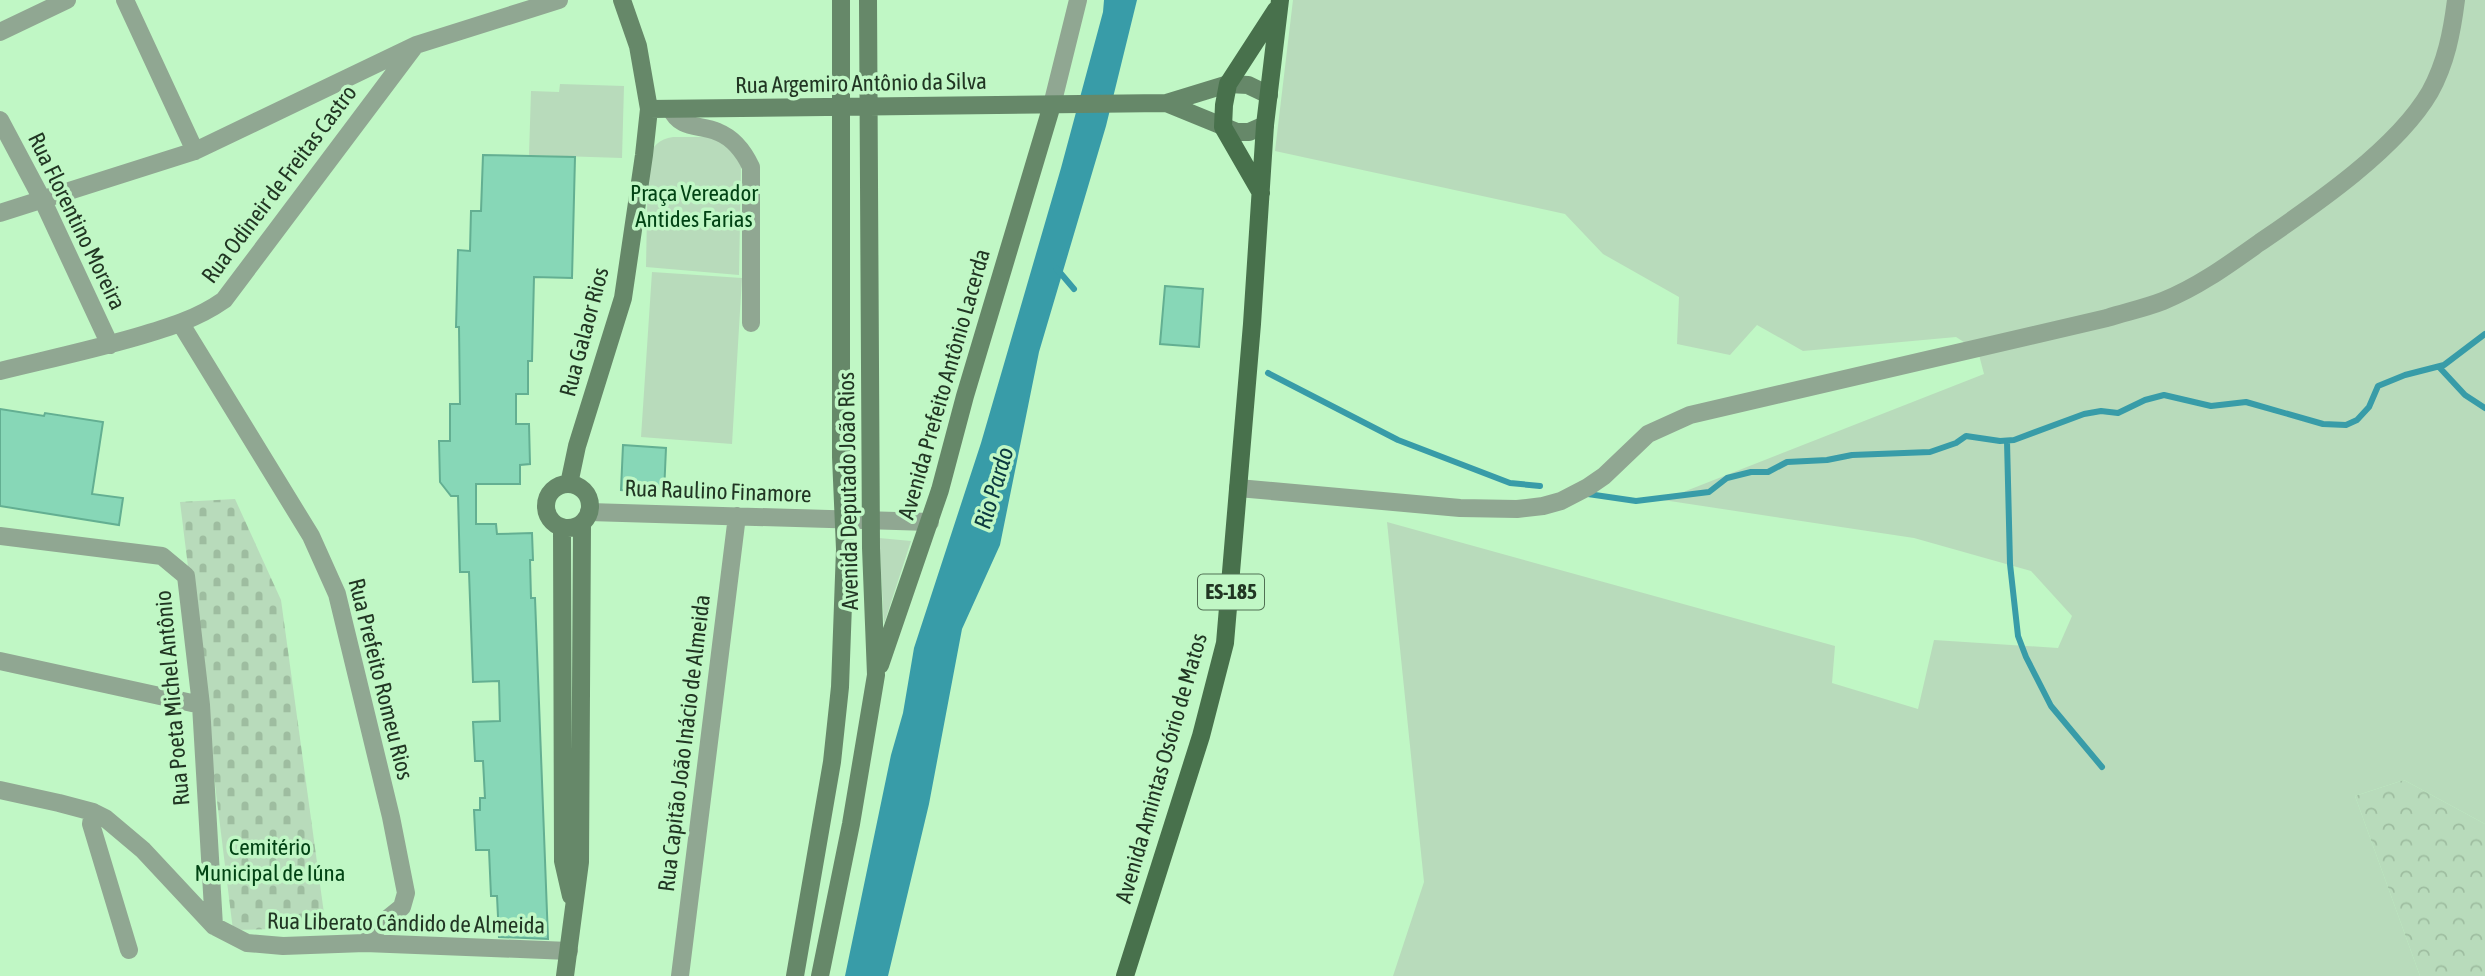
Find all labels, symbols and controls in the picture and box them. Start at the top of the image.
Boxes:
street label: Rua Argemiro Antônio da Silva [735,68,987,98]
street label: Rua Odineir de Freitas Castro [196,80,362,288]
street label: Rua Florentino Moreira [23,128,131,314]
park label: Praça Vereador Antides Farias [630,180,759,232]
street label: Avenida Prefeito Antônio Lacerda [893,246,995,522]
street label: Rua Galaor Rios [554,265,614,399]
street label: Avenida Deputado João Rios [833,372,863,610]
water label: Rio Pardo [968,444,1019,532]
street label: Rua Raulino Finamore [624,475,812,507]
road number: ES-185 [1198,574,1264,610]
street label: Rua Prefeito Romeu Rios [343,576,419,782]
street label: Rua Poeta Michel Antônio [150,589,194,807]
street label: Rua Capitão João Inácio de Almeida [653,593,715,893]
street label: Avenida Amintas Osório de Matos [1110,630,1212,906]
park label: Cemitério Municipal de Iúna [195,834,345,886]
street label: Rua Liberato Cândido de Almeida [267,908,545,938]

